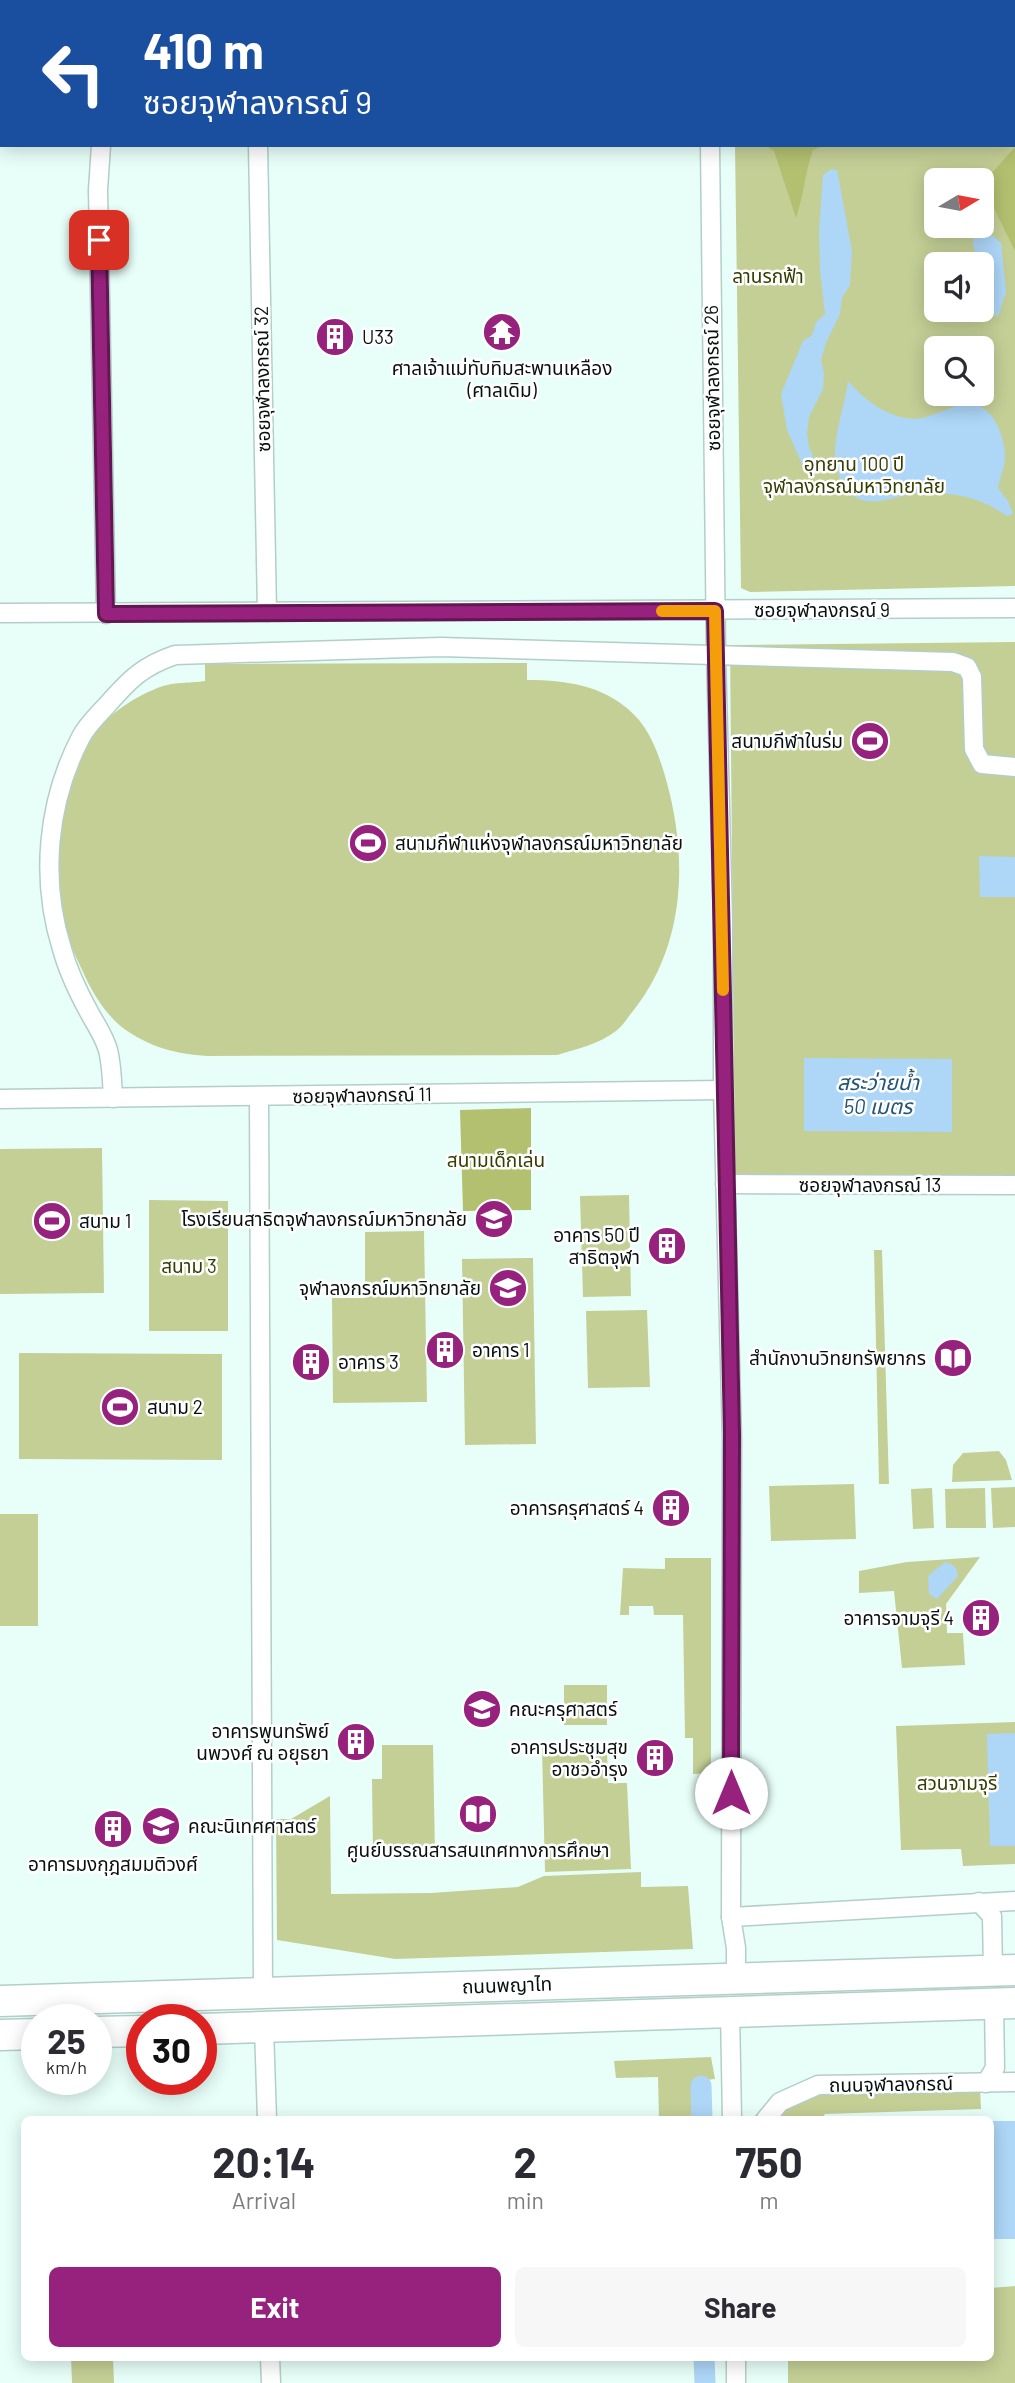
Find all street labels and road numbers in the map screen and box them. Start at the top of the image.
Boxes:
street label: ซอยจุฬาลงกรณ์ 26 [699,305,725,451]
street label: ซอยจุฬาลงกรณ์ 32 [249,306,275,452]
street label: ซอยจุฬาลงกรณ์ 9 [754,598,890,622]
street label: ซอยจุฬาลงกรณ์ 11 [292,1082,432,1108]
street label: ซอยจุฬาลงกรณ์ 13 [799,1173,941,1197]
street label: ถนนพญาไท [461,1971,552,1998]
street label: ถนนจุฬาลงกรณ์ [829,2071,953,2097]

